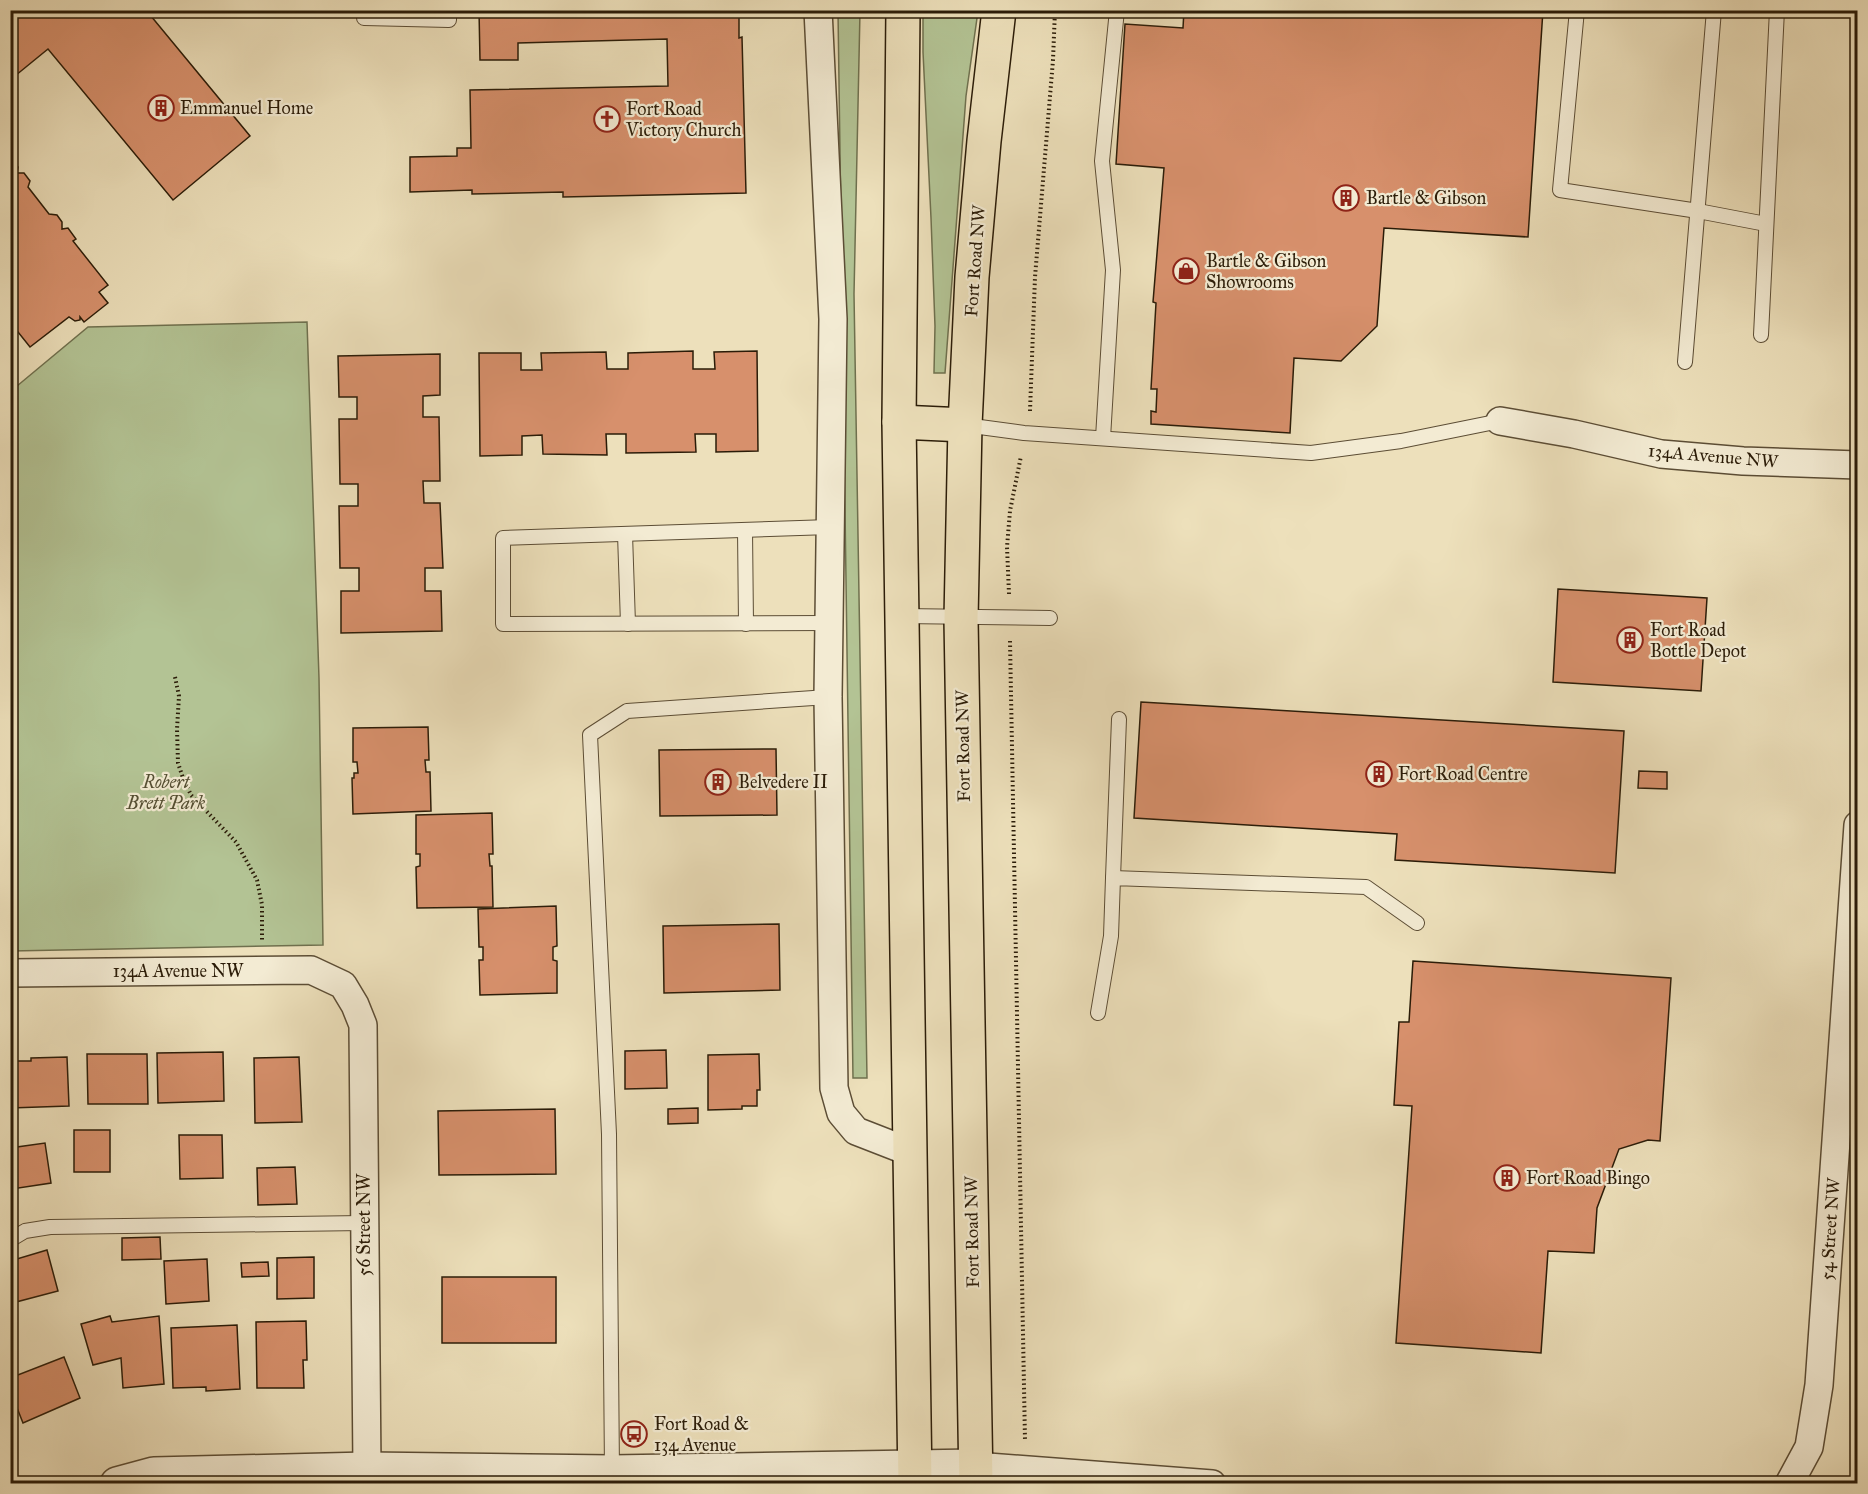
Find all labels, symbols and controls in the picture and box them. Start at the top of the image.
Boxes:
building icon: Emmanuel Home [146,93,176,123]
place label: Emmanuel Home [180,97,313,119]
place label: Fort Road Victory Church [625,98,742,141]
church icon: Fort Road Victory Church [592,104,622,134]
building icon: Bartle & Gibson [1331,183,1361,213]
place label: Bartle & Gibson [1366,187,1486,209]
street label: Fort Road NW [960,203,990,318]
place label: Bartle & Gibson Showrooms [1206,250,1326,293]
shop icon: Bartle & Gibson Showrooms [1171,256,1201,286]
street label: 134A Avenue NW [1647,439,1780,473]
place label: Fort Road Bottle Depot [1650,619,1747,662]
building icon: Fort Road Bottle Depot [1615,625,1645,655]
street label: Fort Road NW [951,689,975,802]
building icon: Fort Road Centre [1364,759,1394,789]
place label: Fort Road Centre [1398,763,1528,785]
building icon: Belvedere II [703,767,733,797]
park label: Robert Brett Park [126,771,205,814]
place label: Belvedere II [738,771,828,793]
street label: 134A Avenue NW [113,960,244,982]
building icon: Fort Road Bingo [1492,1163,1522,1193]
place label: Fort Road Bingo [1526,1167,1650,1190]
street label: 56 Street NW [353,1173,375,1276]
street label: Fort Road NW [960,1175,984,1288]
street label: 54 Street NW [1815,1176,1845,1281]
place label: Fort Road & 134 Avenue [654,1413,749,1456]
bus stop icon: Fort Road & 134 Avenue [619,1419,649,1449]

